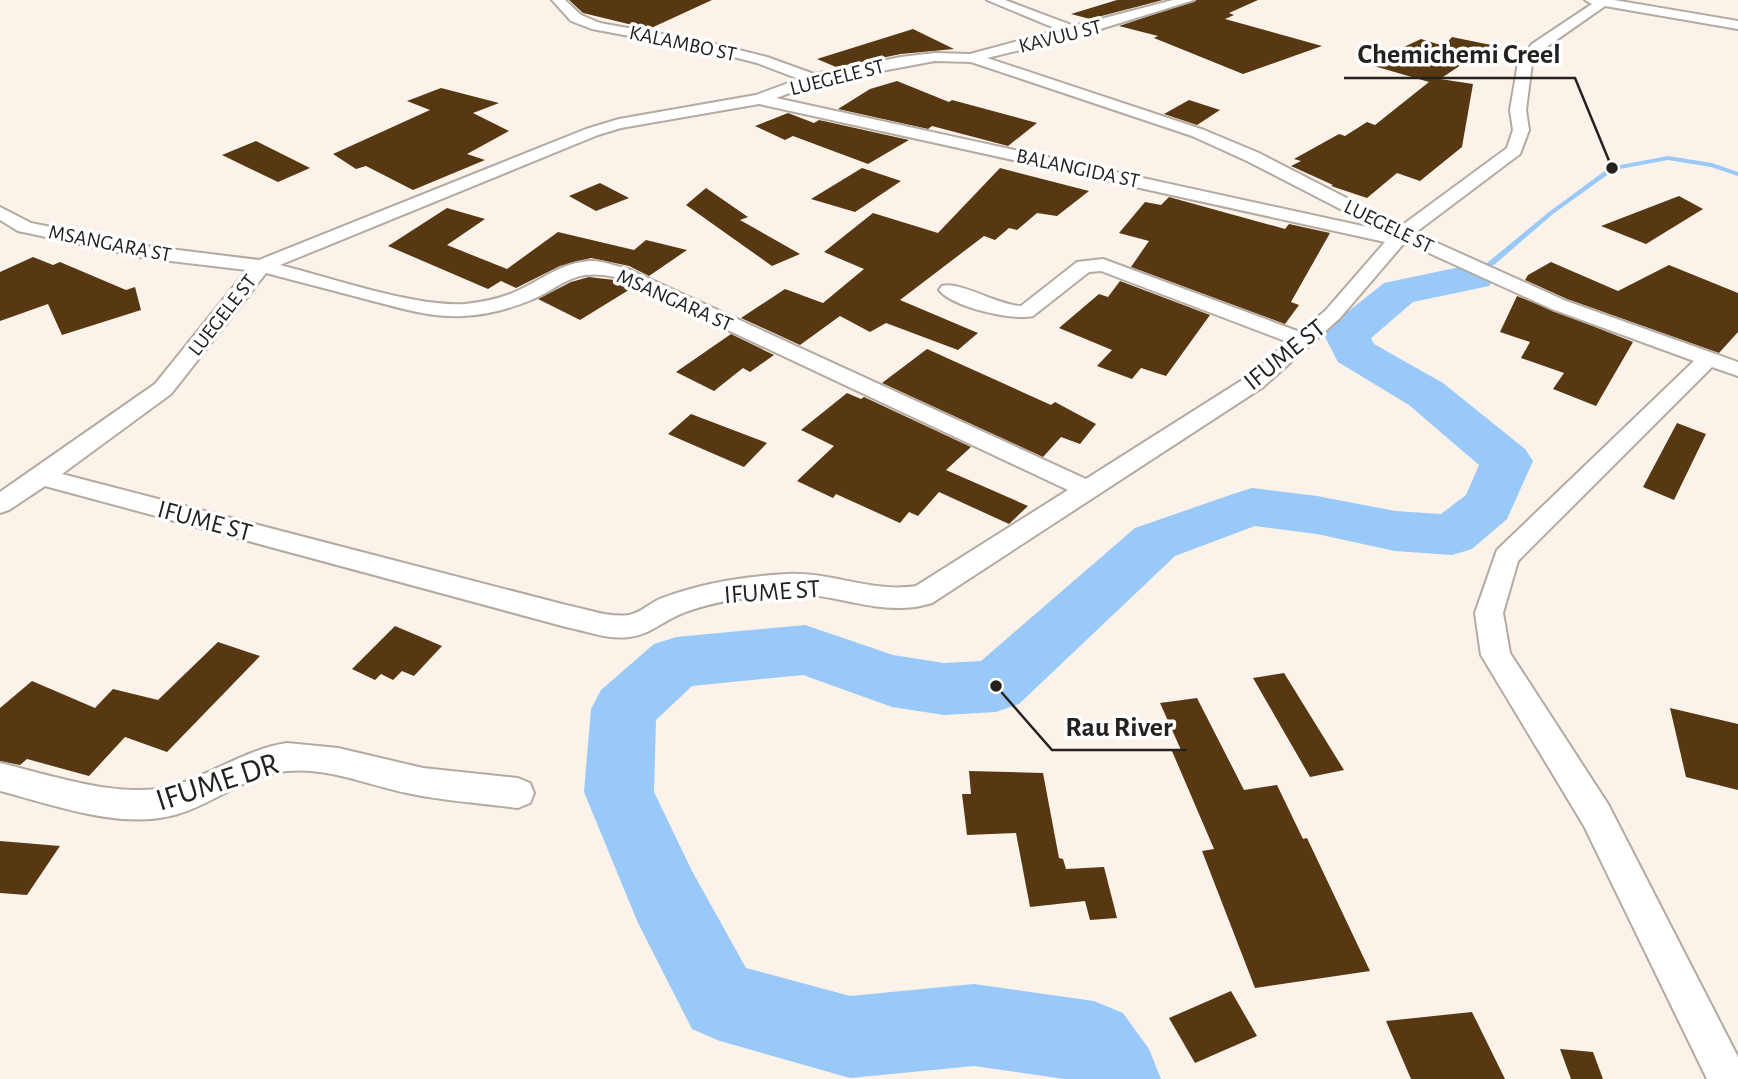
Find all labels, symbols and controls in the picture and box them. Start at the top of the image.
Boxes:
street label: KAVUU ST [1017,16,1104,57]
street label: KALAMBO ST [627,22,738,65]
callout: Chemichemi Creel [1344,29,1575,78]
text: Chemichemi Creel [1357,41,1561,69]
street label: LUEGELE ST [788,56,887,99]
street label: BALANGIDA ST [1014,145,1141,192]
street label: LUEGELE ST [1341,196,1437,257]
street label: MSANGARA ST [47,221,173,266]
street label: MSANGARA ST [614,266,736,335]
street label: LUEGELE ST [184,271,260,360]
street label: IFUME ST [1239,314,1330,395]
street label: IFUME ST [155,496,255,546]
street label: IFUME ST [723,576,821,608]
callout: Rau River [1052,701,1187,750]
text: Rau River [1065,714,1173,742]
street label: IFUME DR [152,747,283,817]

